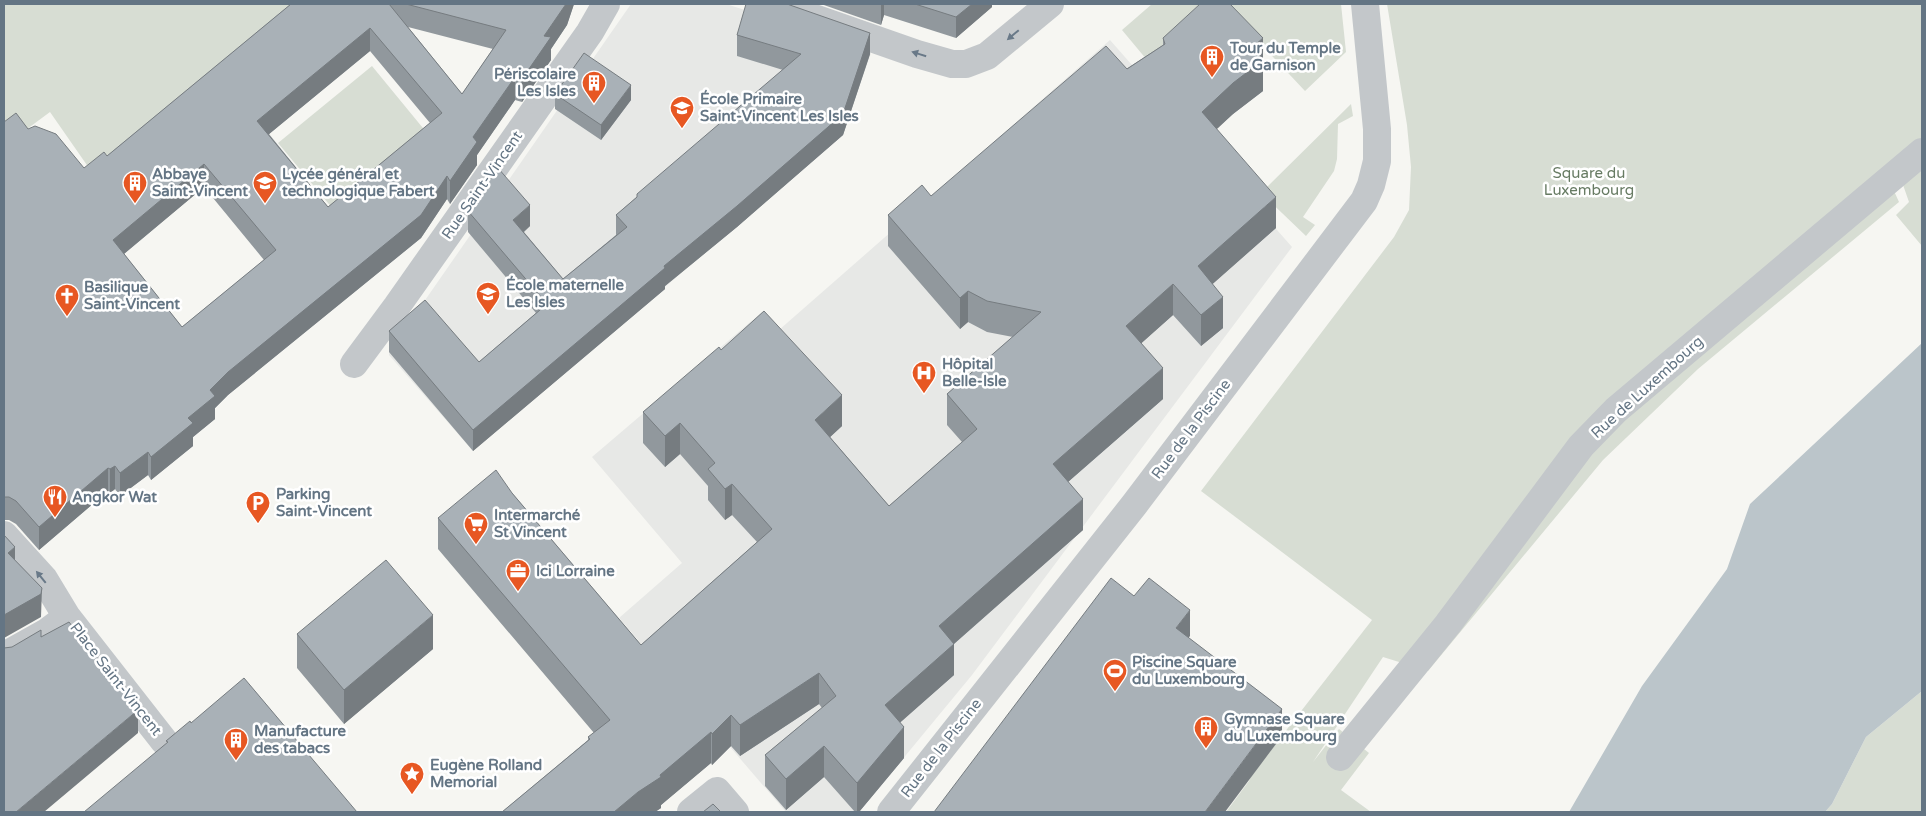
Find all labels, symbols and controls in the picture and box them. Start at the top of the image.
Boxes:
one-way arrow [1006,30,1019,41]
place label: Tour du Temple de Garnison [1229,39,1341,74]
building icon: Tour du Temple de Garnison [1199,44,1225,78]
one-way arrow [911,50,926,58]
place label: Périscolaire Les Isles [494,65,576,100]
building icon: Périscolaire Les Isles [581,70,607,104]
place label: École Primaire Saint-Vincent Les Isles [700,89,859,125]
school or university icon: École Primaire Saint-Vincent Les Isles [669,95,695,129]
street label: Rue Saint-Vincent [438,127,526,243]
park label: Square du Luxembourg [1544,164,1634,199]
place label: Abbaye Saint-Vincent [152,165,248,200]
place label: Lycée général et technologique Fabert [281,165,435,201]
building icon: Abbaye Saint-Vincent [122,170,148,204]
school or university icon: Lycée général et technologique Fabert [252,170,278,204]
place label: École maternelle Les Isles [506,275,625,311]
place label: Basilique Saint-Vincent [84,278,180,313]
school or university icon: École maternelle Les Isles [475,281,501,315]
church icon: Basilique Saint-Vincent [54,283,80,317]
street label: Rue de Luxembourg [1587,332,1707,442]
place label: Hôpital Belle-Isle [942,355,1007,390]
hospital icon: Hôpital Belle-Isle [911,360,937,394]
street label: Rue de la Piscine [1148,376,1234,482]
restaurant icon: Angkor Wat [42,484,68,518]
place label: Parking Saint-Vincent [276,485,372,520]
place label: Angkor Wat [72,488,157,507]
parking icon: Parking Saint-Vincent [245,490,271,524]
place label: Intermarché St Vincent [494,506,581,541]
supermarket icon: Intermarché St Vincent [463,511,489,545]
office icon: Ici Lorraine [505,558,531,592]
place label: Ici Lorraine [536,562,615,580]
one-way arrow [35,570,46,583]
street label: Place Saint-Vincent [66,619,166,739]
place label: Piscine Square du Luxembourg [1132,653,1245,689]
sports icon: Piscine Square du Luxembourg [1102,658,1128,692]
street label: Rue de la Piscine [897,695,985,801]
place label: Gymnase Square du Luxembourg [1224,710,1345,746]
building icon: Gymnase Square du Luxembourg [1193,715,1219,749]
place label: Manufacture des tabacs [254,722,346,757]
building icon: Manufacture des tabacs [223,727,249,761]
place label: Eugène Rolland Memorial [430,756,542,791]
place icon: Eugène Rolland Memorial [399,761,425,795]

